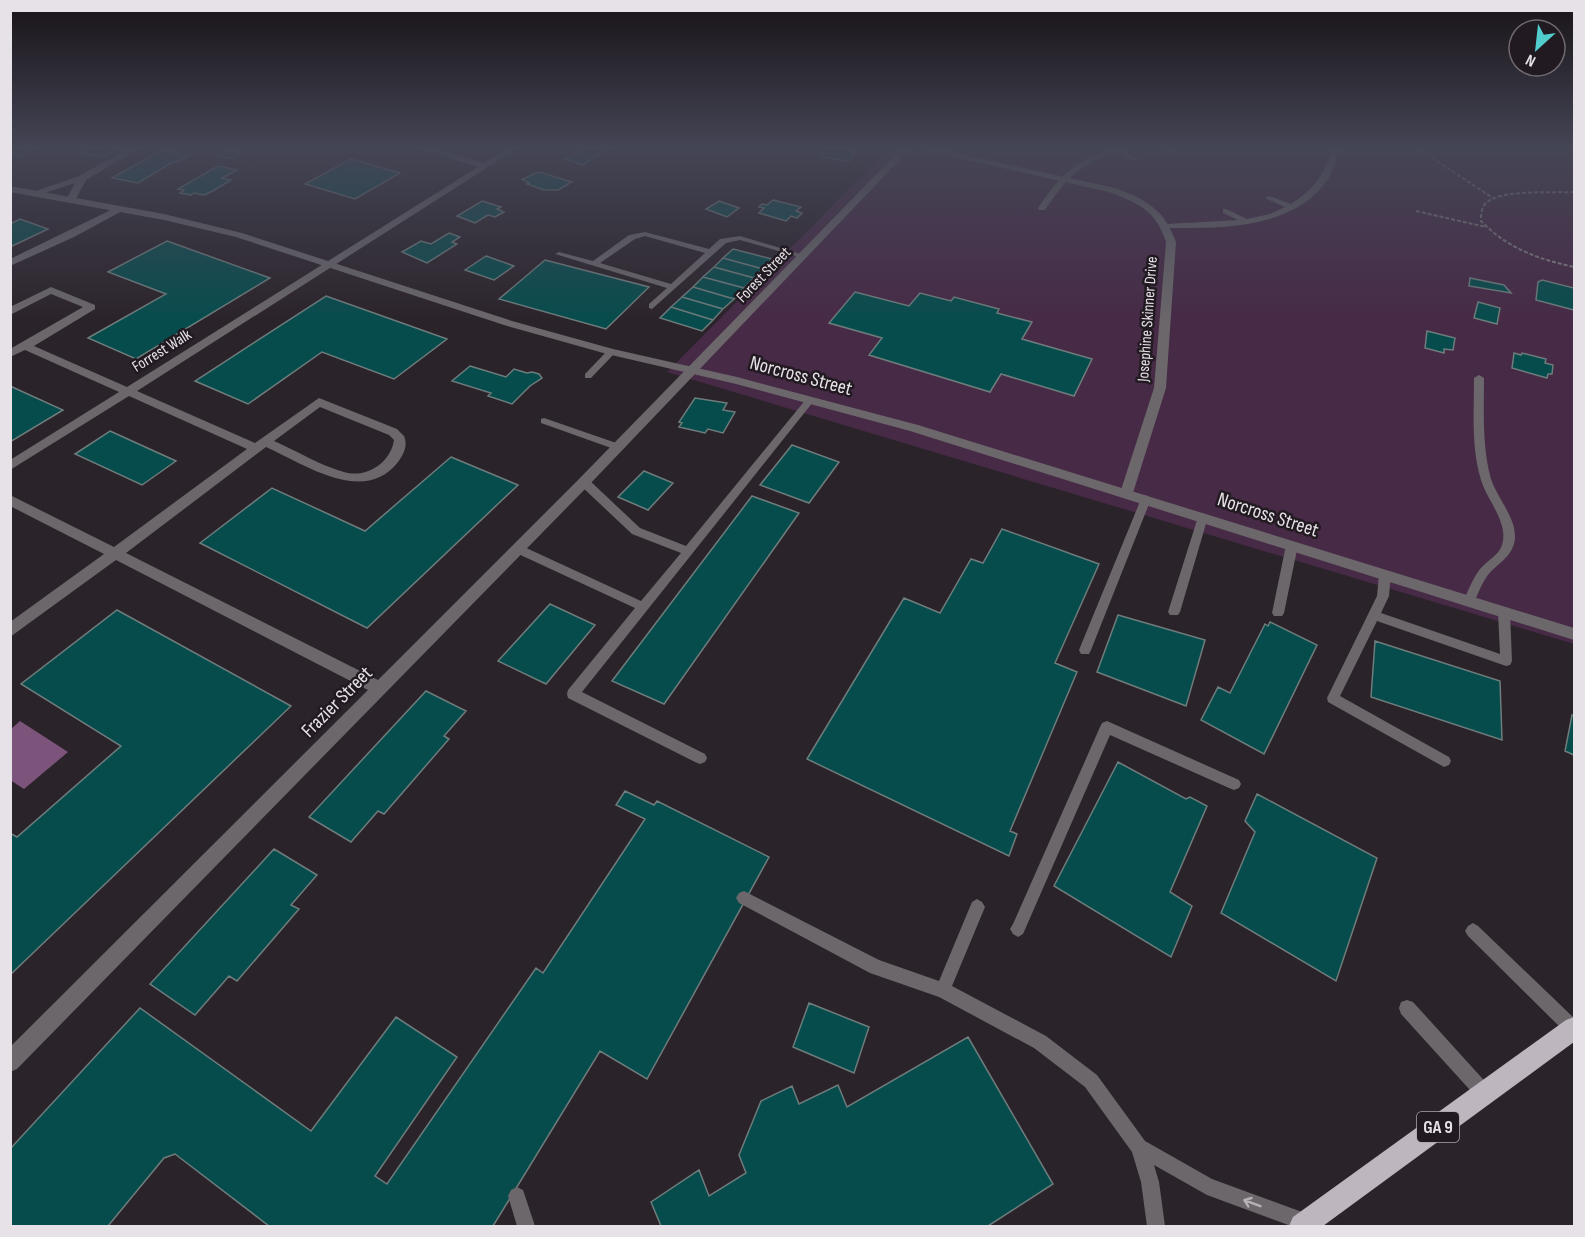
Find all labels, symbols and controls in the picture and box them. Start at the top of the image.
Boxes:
north arrow [1507,18,1567,78]
text: N [1523,50,1539,70]
street label: Forest Street [733,243,795,307]
street label: Josephine Skinner Drive [1134,256,1162,383]
street label: Forrest Walk [129,325,195,377]
street label: Norcross Street [747,351,855,401]
street label: Norcross Street [1214,487,1322,543]
street label: Frazier Street [296,661,378,743]
road number: GA 9 [1417,1112,1459,1142]
one-way arrow [1243,1197,1261,1208]

